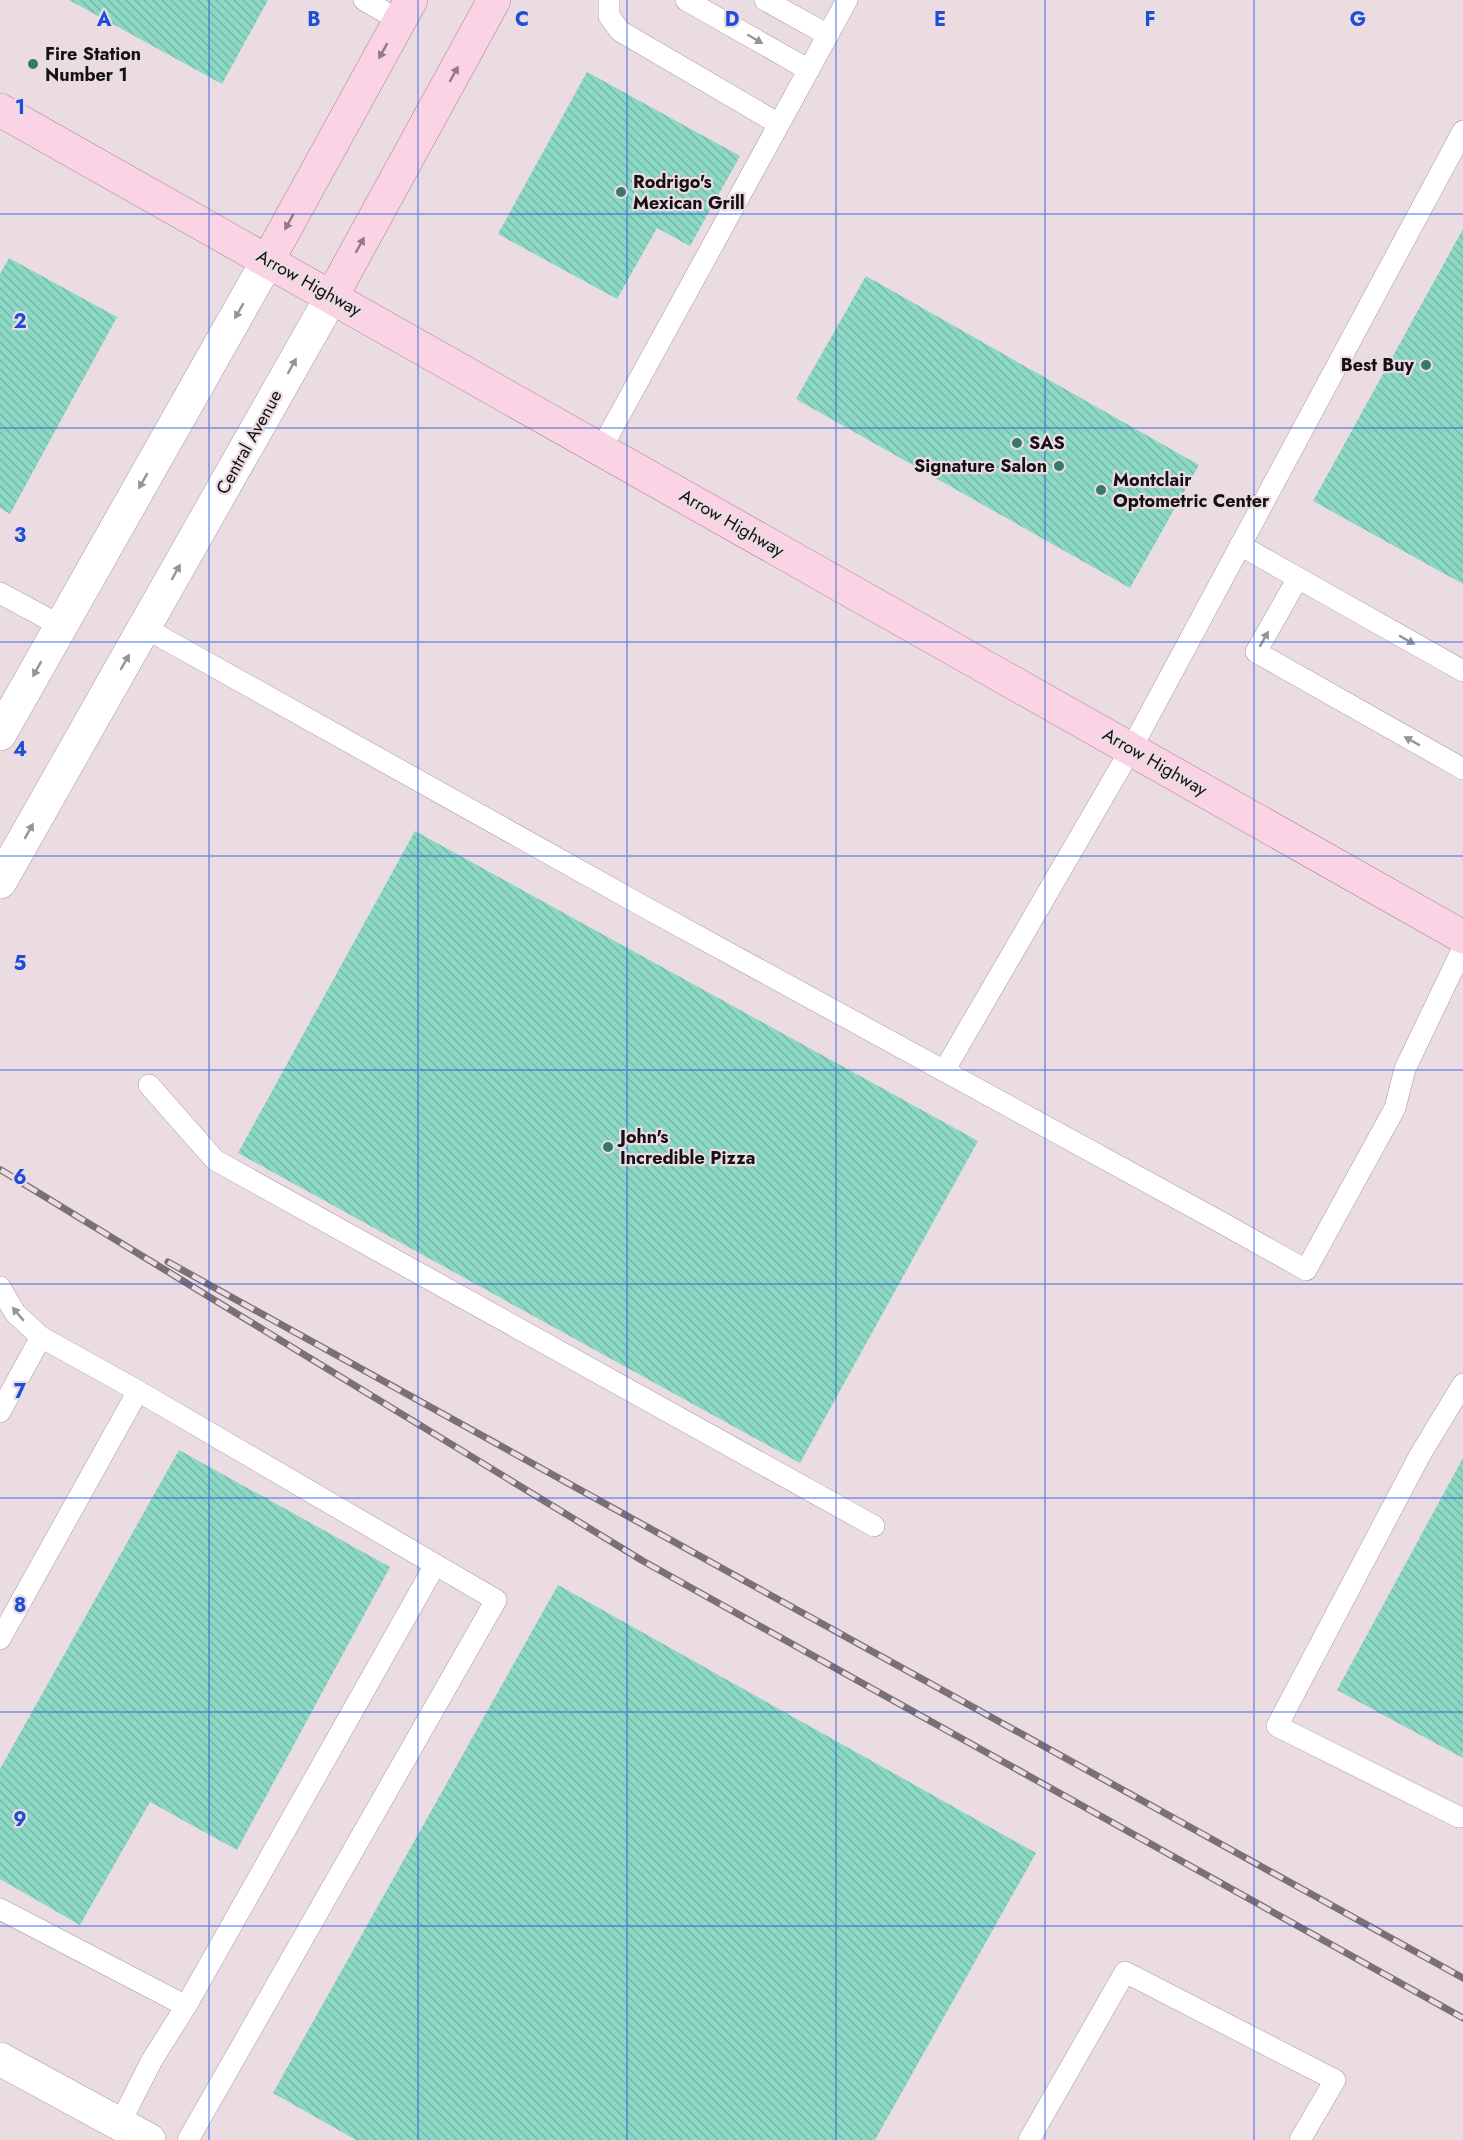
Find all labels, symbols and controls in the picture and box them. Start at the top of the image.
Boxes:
text: A [96,5,112,34]
text: B [307,5,321,34]
text: C [515,5,529,34]
text: D [725,5,739,34]
text: E [934,5,946,34]
text: F [1144,5,1156,34]
text: G [1350,5,1366,34]
one-way arrow [747,34,764,44]
place label: Fire Station Number 1 [45,41,141,88]
one-way arrow [378,43,388,60]
marker: Fire Station Number 1 [26,57,40,71]
one-way arrow [449,65,459,82]
text: 1 [15,93,25,122]
place label: Rodrigo's Mexican Grill [633,169,745,216]
marker: Rodrigo's Mexican Grill [614,185,628,199]
one-way arrow [284,214,294,231]
one-way arrow [355,236,365,253]
street label: Arrow Highway [252,243,367,323]
one-way arrow [234,303,245,319]
text: 2 [13,307,27,336]
place label: Best Buy [1341,352,1415,378]
one-way arrow [287,357,297,374]
marker: Best Buy [1419,358,1433,372]
street label: Central Avenue [210,385,288,499]
place label: SAS [1029,430,1065,456]
marker: SAS [1010,436,1024,450]
place label: Signature Salon [914,453,1047,479]
marker: Signature Salon [1052,459,1066,473]
place label: Montclair Optometric Center [1113,467,1270,514]
one-way arrow [138,473,148,490]
street label: Arrow Highway [675,482,789,564]
marker: Montclair Optometric Center [1094,483,1108,497]
text: 3 [14,521,26,550]
one-way arrow [171,564,181,581]
one-way arrow [1259,630,1269,647]
one-way arrow [1399,634,1416,644]
one-way arrow [120,653,130,670]
one-way arrow [32,661,42,678]
street label: Arrow Highway [1098,721,1212,803]
text: 4 [13,735,27,764]
one-way arrow [1404,735,1420,746]
one-way arrow [24,822,34,839]
text: 5 [14,949,27,978]
place label: John's Incredible Pizza [617,1124,755,1171]
marker: John's Incredible Pizza [601,1140,615,1154]
text: 6 [13,1163,27,1192]
one-way arrow [11,1306,24,1322]
text: 7 [14,1377,27,1406]
text: 8 [14,1591,26,1620]
text: 9 [13,1805,27,1834]

